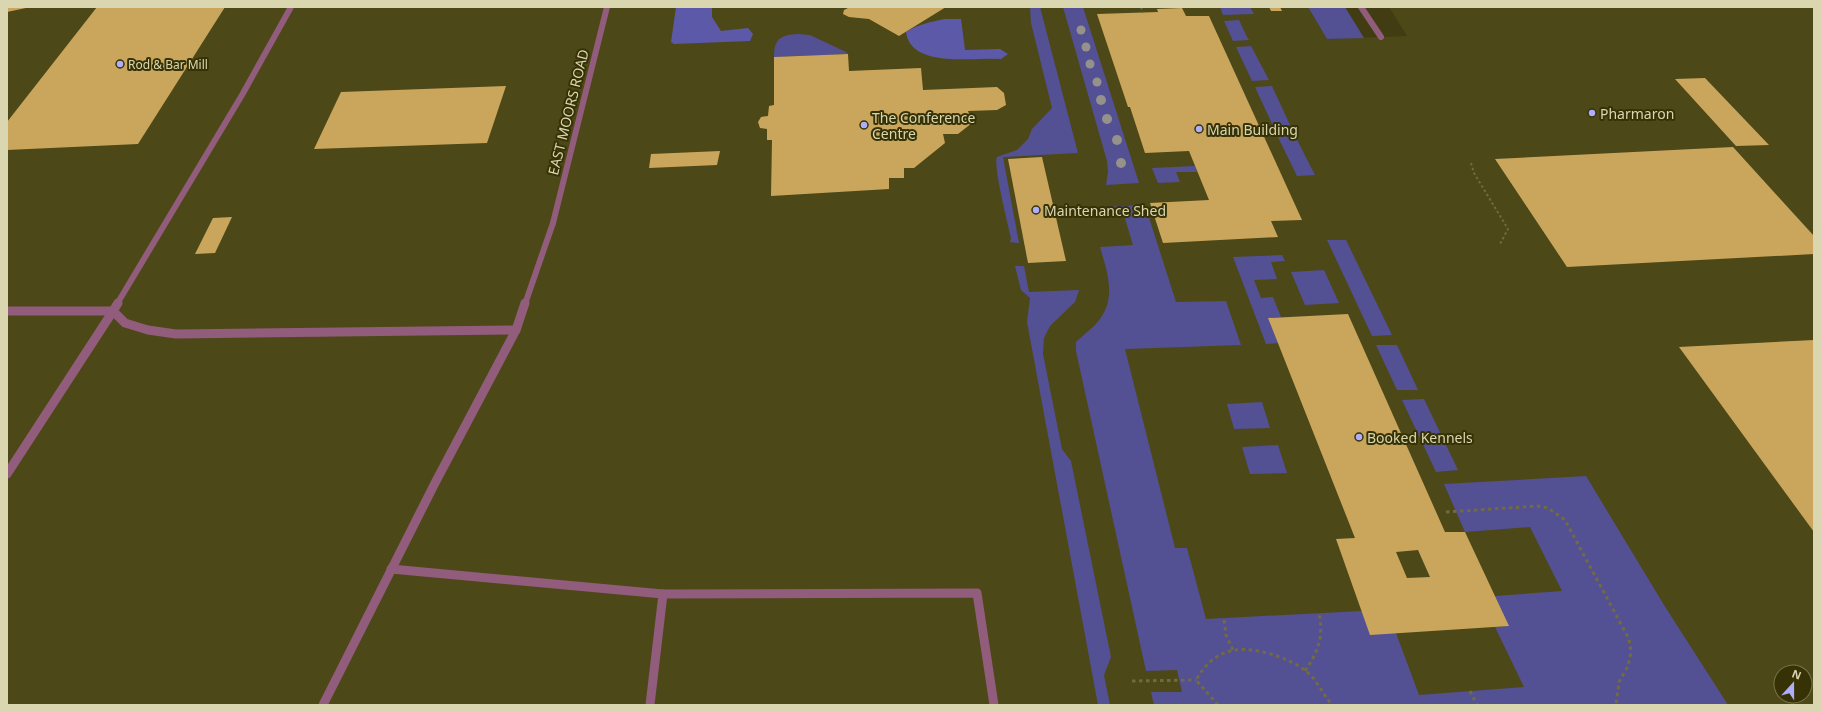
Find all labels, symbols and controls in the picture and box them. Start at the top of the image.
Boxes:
street label: EAST MOORS ROAD [543,47,593,177]
place label: Rod & Bar Mill [128,56,208,73]
marker: Rod & Bar Mill [115,59,125,69]
place label: Pharmaron [1600,104,1674,123]
place label: The Conference Centre [872,108,975,143]
marker: Pharmaron [1587,108,1597,118]
marker: The Conference Centre [859,120,869,130]
place label: Main Building [1207,120,1298,139]
marker: Main Building [1194,124,1204,134]
place label: Maintenance Shed [1044,201,1166,220]
marker: Maintenance Shed [1031,205,1041,215]
place label: Booked Kennels [1367,428,1473,447]
marker: Booked Kennels [1354,432,1364,442]
north arrow [1773,664,1813,704]
text: N [1790,666,1804,683]

